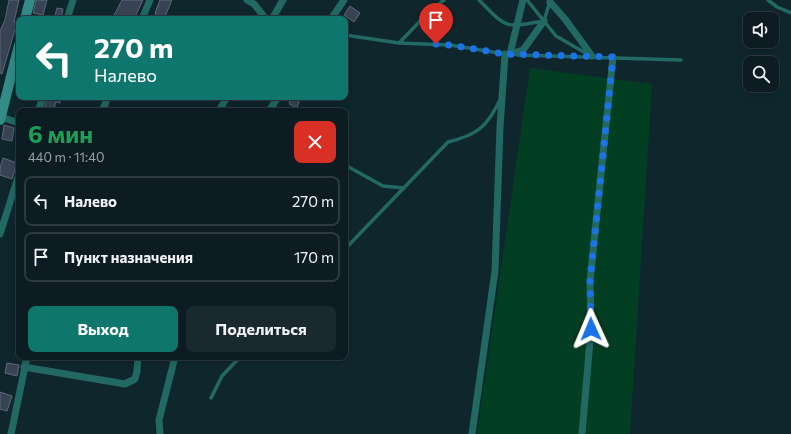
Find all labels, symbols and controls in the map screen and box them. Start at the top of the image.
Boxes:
pin [419,3,453,44]
icon: arrive [425,9,447,31]
map controls [743,12,779,92]
button: sound [743,12,779,48]
text: 270 m [94,30,173,64]
icon: left [28,32,80,84]
button: search [743,56,779,92]
text: Налево [94,64,157,86]
text: 6 мин [28,119,93,148]
button: close [294,121,336,163]
text: 440 m · 11:40 [28,149,104,165]
icon: left [30,190,52,212]
text: Налево [64,192,117,210]
text: 270 m [292,192,334,210]
icon: arrive [30,246,52,268]
text: Пункт назначения [64,248,193,266]
text: 170 m [294,248,334,266]
button: Выход [28,306,178,352]
button: Поделиться [186,306,336,352]
position arrow [570,308,612,350]

